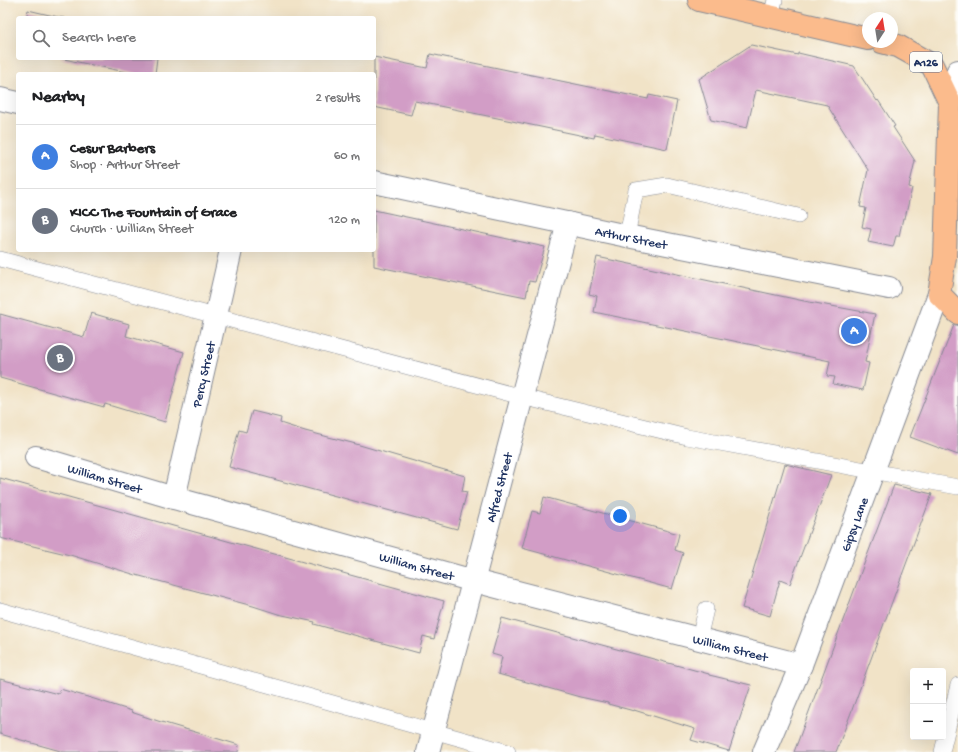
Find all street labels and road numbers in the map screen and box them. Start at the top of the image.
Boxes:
road number: A126 [910,52,942,72]
street label: Arthur Street [593,224,670,254]
street label: Percy Street [190,339,220,410]
street label: Alfred Street [484,450,517,524]
street label: William Street [65,462,145,498]
street label: Gipsy Lane [839,495,873,554]
street label: William Street [377,550,457,586]
street label: William Street [691,632,770,667]

